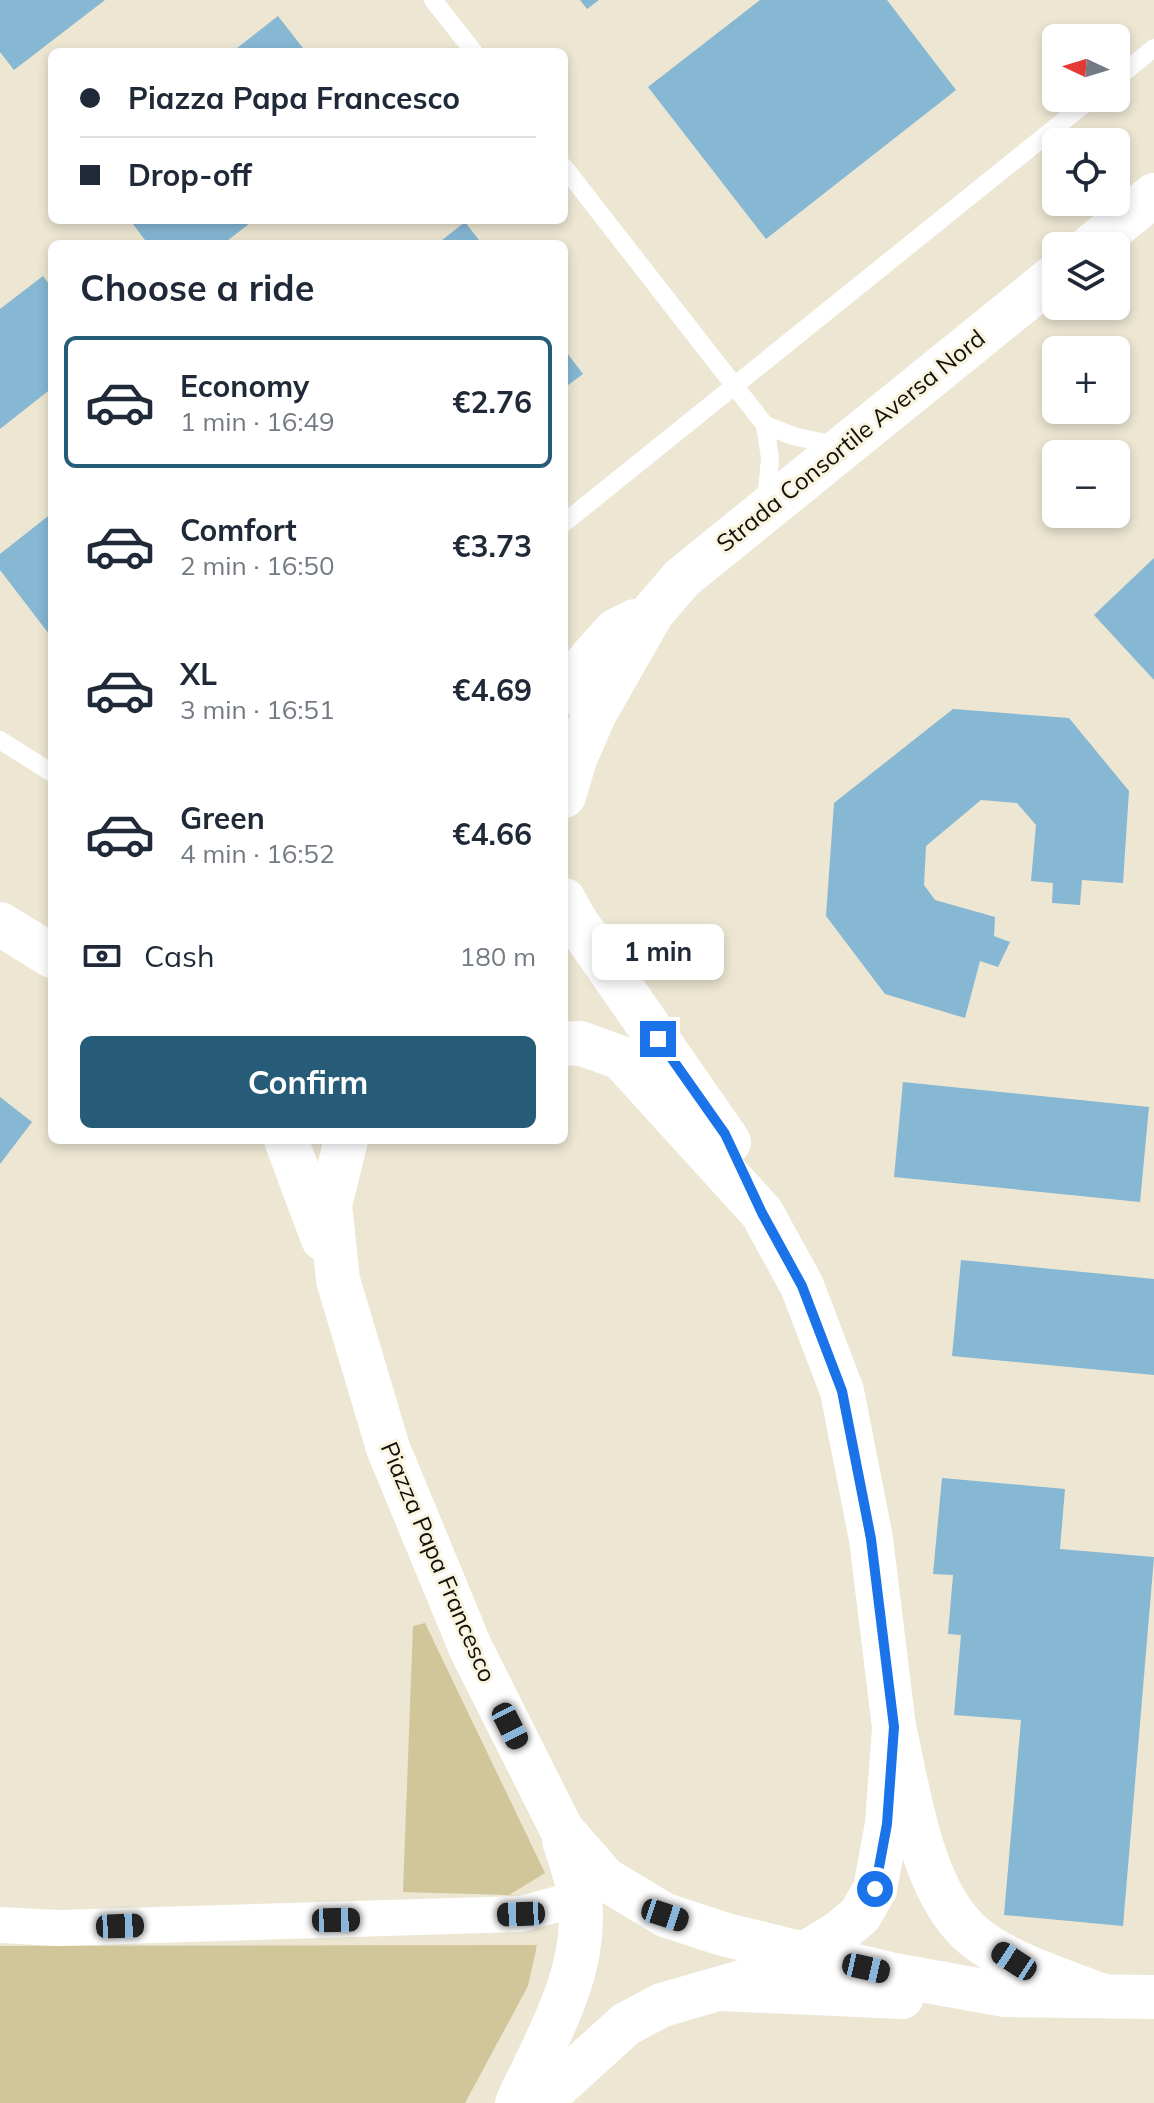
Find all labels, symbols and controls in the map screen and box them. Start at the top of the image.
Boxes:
north arrow [1042,24,1130,112]
map controls [1042,24,1130,528]
text: Piazza Papa Francesco [128,79,460,117]
button: locate [1042,128,1130,216]
text: Drop-off [128,156,252,194]
button: layers [1042,232,1130,320]
text: Choose a ride [80,265,314,310]
street label: Strada Consortile Aversa Nord [710,322,991,558]
button: + [1042,336,1130,424]
icon: car [84,366,156,438]
text: Economy [180,367,309,405]
text: €2.76 [453,383,532,421]
text: 1 min · 16:49 [180,405,335,438]
button: − [1042,440,1130,528]
icon: car [84,510,156,582]
text: Comfort [180,511,297,549]
text: €3.73 [453,527,532,565]
text: 2 min · 16:50 [180,549,335,582]
icon: car [84,654,156,726]
text: XL [180,655,217,693]
text: €4.69 [453,671,532,709]
text: 3 min · 16:51 [180,693,335,726]
icon: car [84,798,156,870]
text: Green [180,799,265,837]
text: €4.66 [453,815,532,853]
text: 4 min · 16:52 [180,837,335,870]
callout: 1 min [592,923,724,979]
icon: cash [80,934,124,978]
text: 1 min [624,935,692,968]
text: Cash [144,937,215,975]
text: 180 m [460,940,536,973]
route end [640,1021,676,1057]
button: Confirm [80,1036,536,1128]
street label: Piazza Papa Francesco [375,1437,503,1686]
car [488,1699,532,1753]
route start [857,1871,893,1907]
car [638,1896,692,1934]
car [497,1901,545,1927]
car [312,1908,360,1932]
car [96,1913,144,1939]
car [987,1938,1041,1984]
car [840,1951,892,1985]

